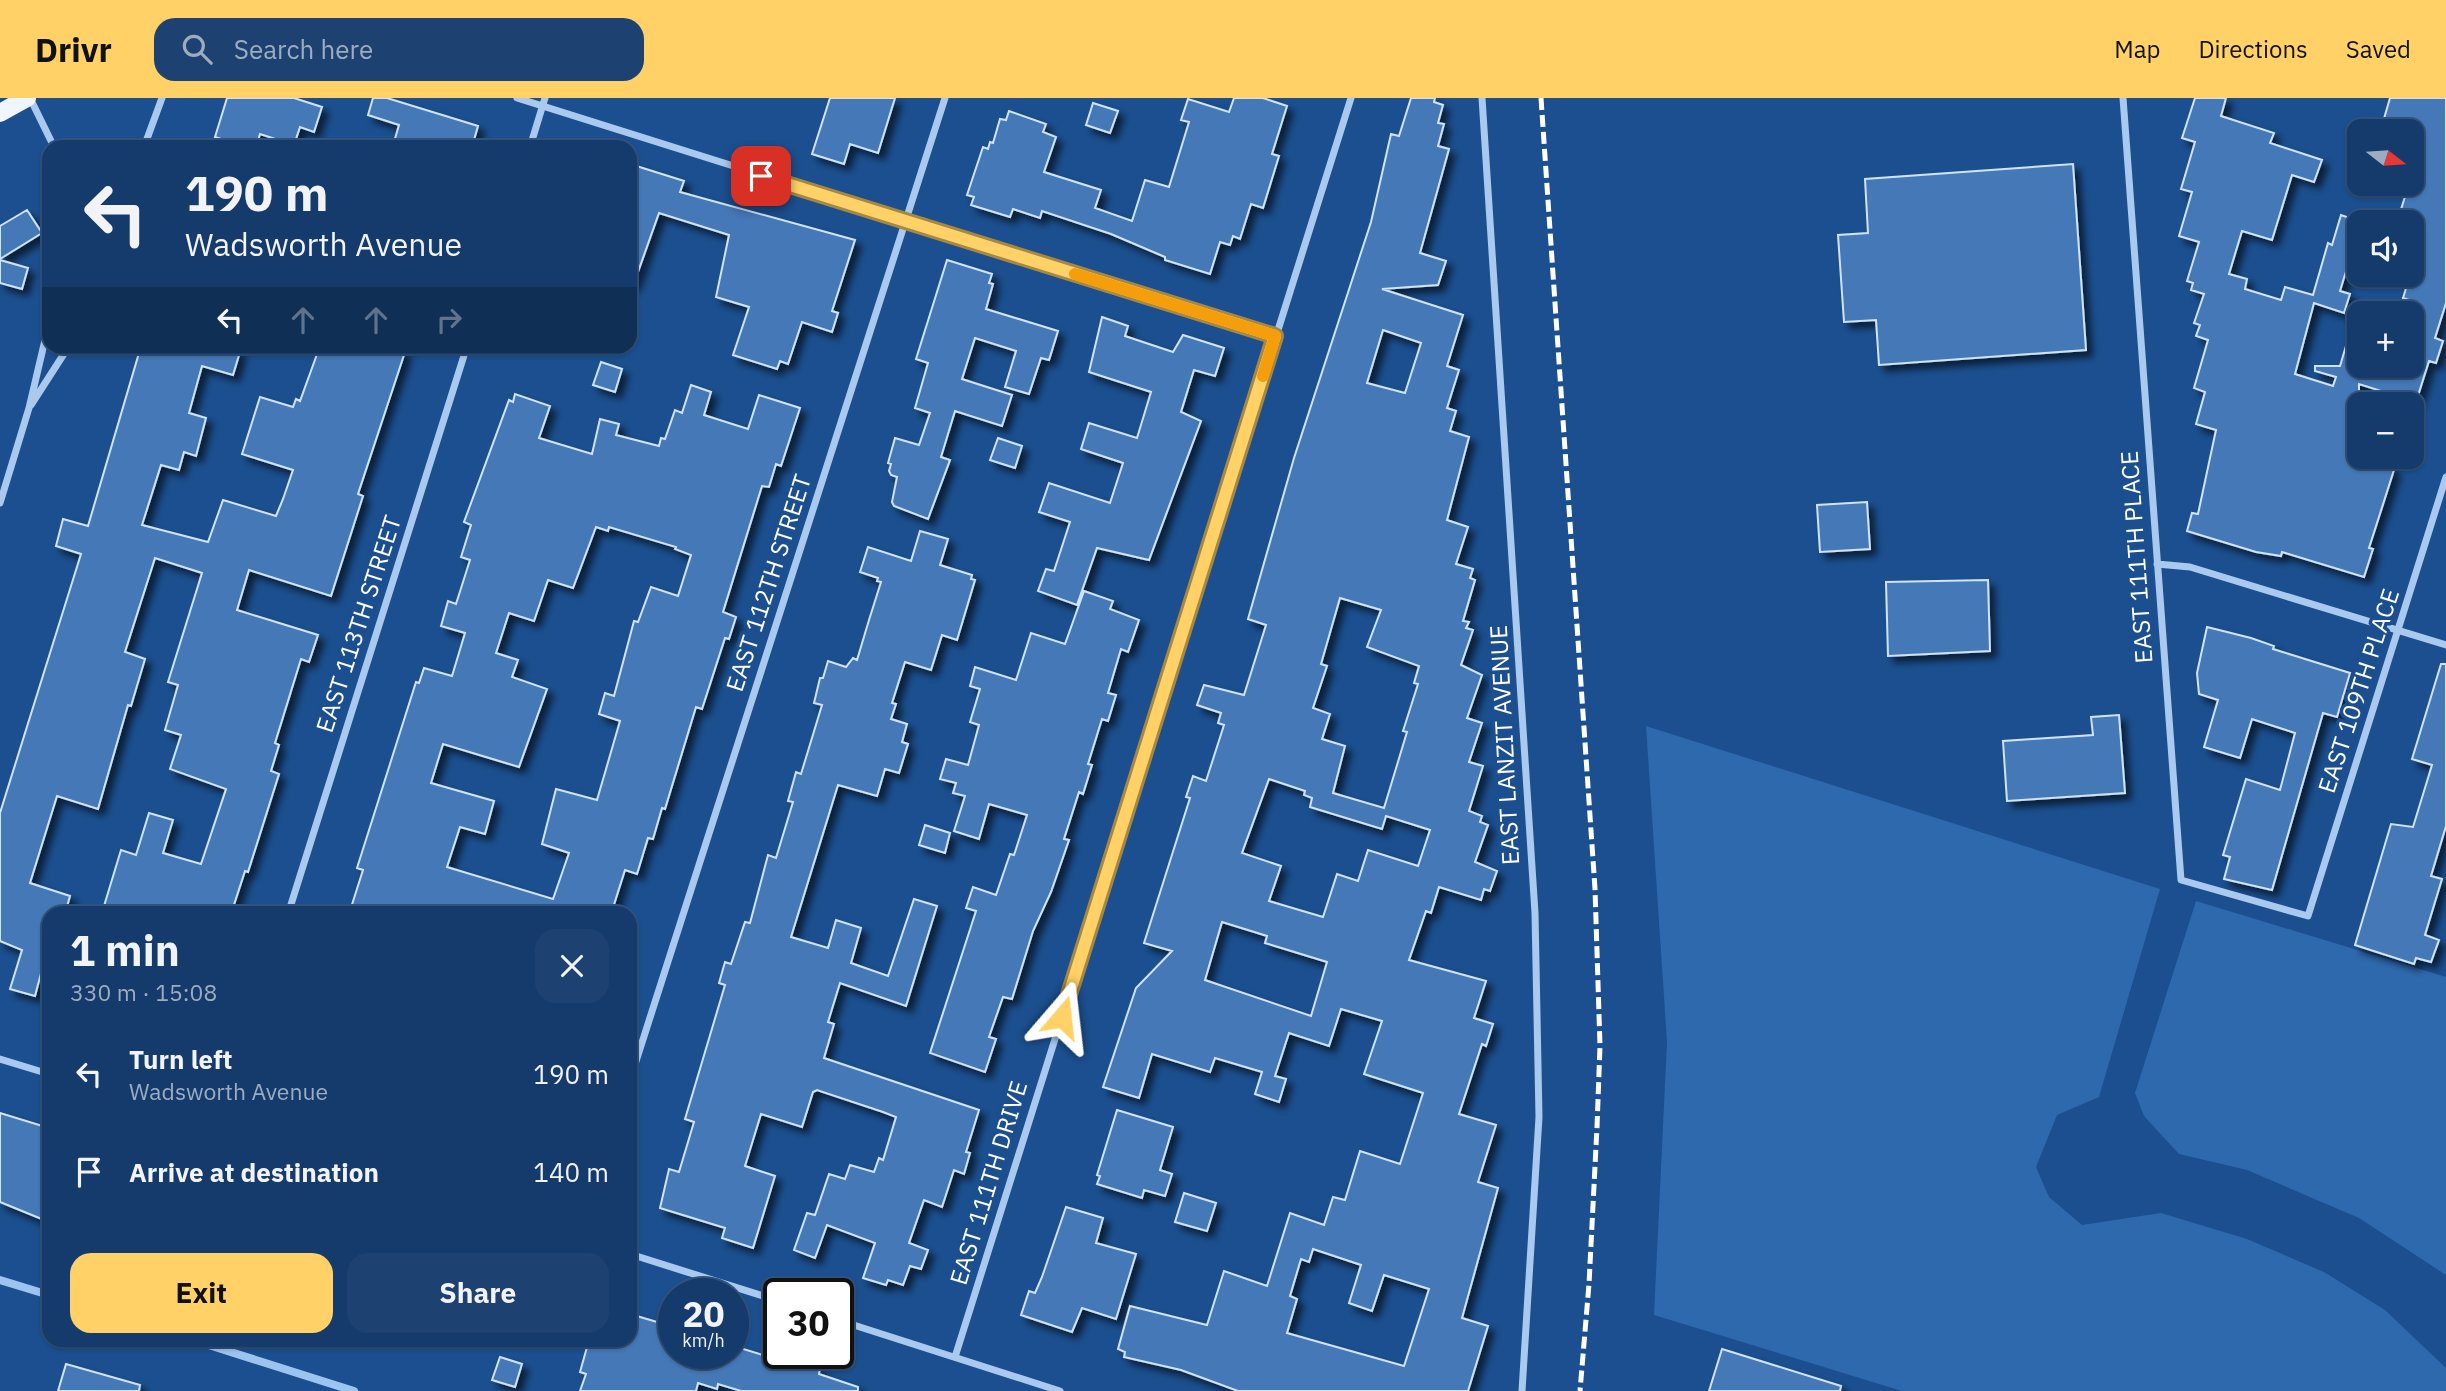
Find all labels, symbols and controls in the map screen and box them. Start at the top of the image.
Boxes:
search box [154,18,644,81]
text: Drivr [35,28,112,71]
icon: search [178,30,216,68]
text: Search here [234,32,373,66]
text: Map [2114,33,2160,65]
text: Directions [2198,33,2308,65]
text: Saved [2346,33,2411,65]
north arrow [2347,119,2424,196]
map controls [2347,119,2424,469]
pin [731,146,791,206]
icon: arrive [742,157,780,195]
text: 190 m [185,161,329,224]
icon: left [70,168,161,259]
button: sound [2347,210,2424,287]
text: Wadsworth Avenue [185,223,462,265]
icon: left [211,301,249,339]
icon: ahead [284,301,322,339]
icon: ahead [357,301,395,339]
icon: right [430,301,468,339]
button: + [2347,301,2424,378]
button: − [2347,392,2424,469]
street label: EAST 111TH PLACE [2113,450,2159,664]
street label: EAST 112TH STREET [718,470,818,695]
street label: EAST 113TH STREET [308,511,408,736]
street label: EAST 109TH PLACE [2310,585,2406,797]
street label: EAST LANZIT AVENUE [1482,624,1526,866]
text: 1 min [70,923,180,978]
button: close [535,929,609,1003]
text: 330 m · 15:08 [70,977,217,1007]
position arrow [1025,980,1099,1054]
text: Turn left [129,1042,232,1076]
icon: left [70,1055,108,1093]
text: 190 m [533,1057,609,1091]
text: Wadsworth Avenue [129,1076,328,1106]
street label: EAST 111TH DRIVE [942,1077,1034,1289]
icon: arrive [70,1153,108,1191]
text: Arrive at destination [129,1155,379,1189]
text: 140 m [533,1155,609,1189]
button: Exit [70,1253,333,1333]
button: Share [347,1253,609,1333]
speed limit sign: 30 [763,1278,854,1369]
text: 20 [682,1291,725,1337]
text: km/h [682,1329,725,1352]

